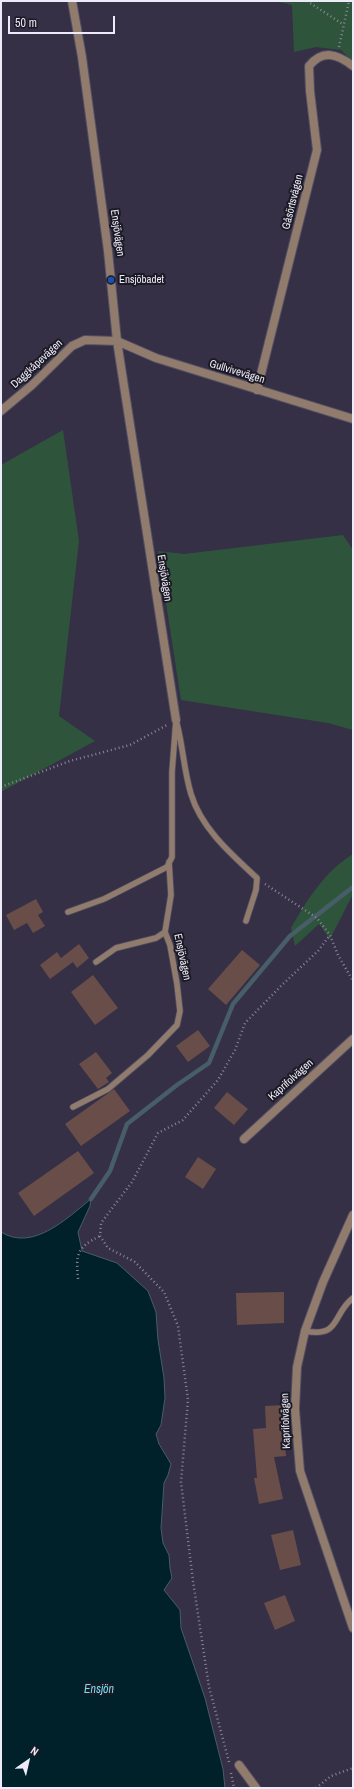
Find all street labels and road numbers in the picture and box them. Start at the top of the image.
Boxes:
street label: Gåsörtsvägen [280,173,306,231]
street label: Ensjövägen [107,209,127,257]
street label: Daggkåpevägen [8,337,66,391]
street label: Gullvivevägen [208,357,266,387]
street label: Ensjövägen [154,554,174,602]
street label: Ensjövägen [171,933,193,981]
street label: Kaprifolvägen [266,1056,316,1104]
street label: Kaprifolvägen [278,1393,294,1449]

